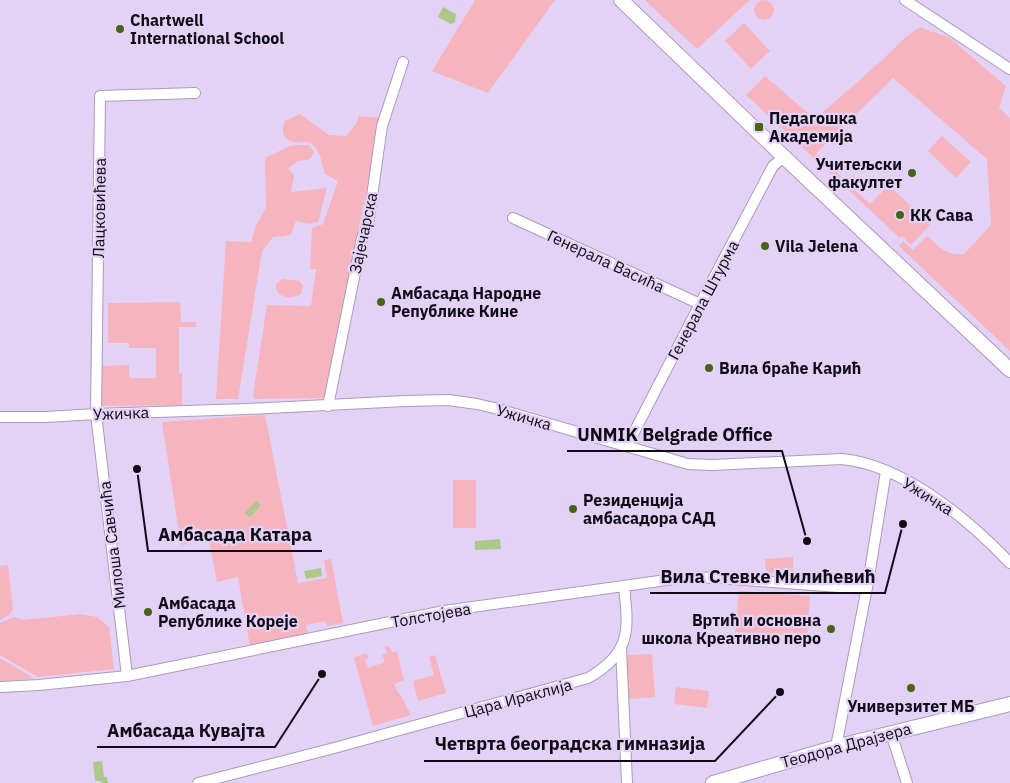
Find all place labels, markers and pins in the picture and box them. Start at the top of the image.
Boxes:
place label: Chartwell International School [130,10,284,48]
marker: Chartwell International School [114,23,126,35]
place label: Педагошка Академија [769,108,857,146]
marker: Педагошка Академија [753,121,765,133]
place label: Учитељски факултет [816,154,902,192]
marker: Учитељски факултет [906,167,918,179]
place label: КК Сава [910,205,973,225]
marker: КК Сава [894,209,906,221]
place label: Vila Jelena [775,236,858,256]
marker: Vila Jelena [759,240,771,252]
place label: Амбасада Народне Републике Кине [391,283,541,321]
marker: Амбасада Народне Републике Кине [375,296,387,308]
place label: Вила браће Карић [719,358,861,378]
marker: Вила браће Карић [703,362,715,374]
callout: UNMIK Belgrade Office [567,418,782,451]
place label: Резиденција амбасадора САД [583,490,716,528]
marker: Резиденција амбасадора САД [567,503,579,515]
callout: Амбасада Катара [148,518,322,551]
callout: Вила Стевке Милићевић [650,560,885,593]
place label: Амбасада Републике Кореје [158,593,298,631]
marker: Амбасада Републике Кореје [142,606,154,618]
place label: Вртић и основна школа Креативно перо [642,610,821,648]
marker: Вртић и основна школа Креативно перо [825,623,837,635]
marker: Универзитет МБ [905,682,917,694]
place label: Универзитет МБ [848,696,974,716]
callout: Амбасада Кувајта [97,714,275,747]
callout: Четврта београдска гимназија [424,728,715,761]

